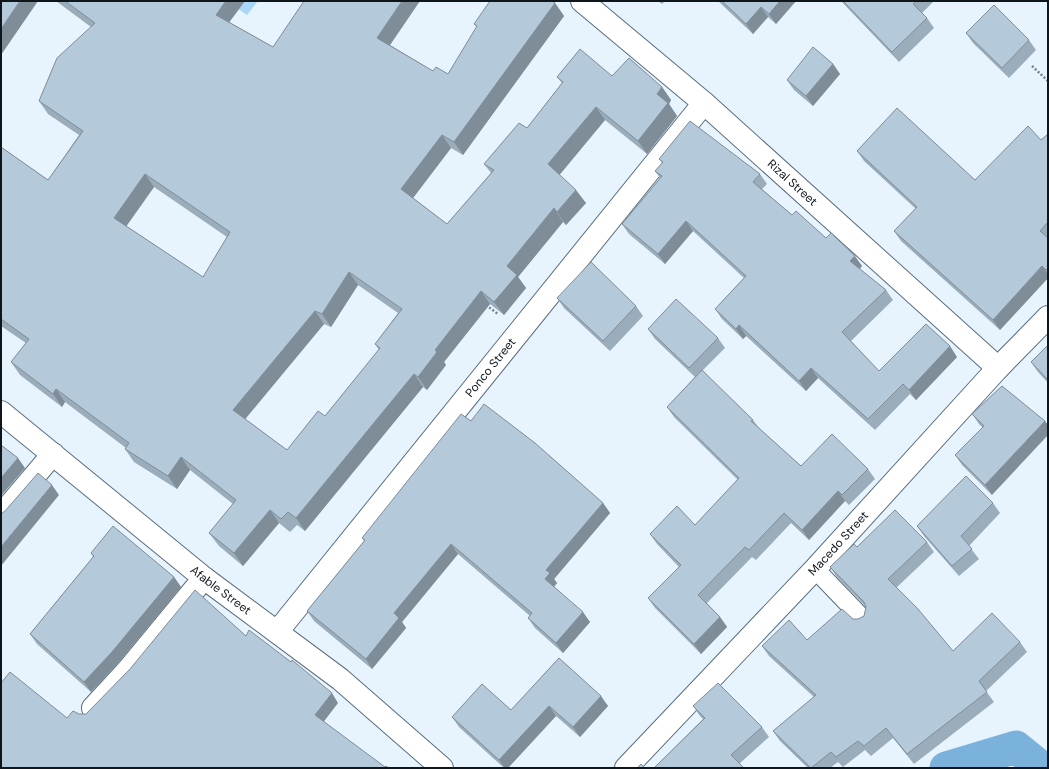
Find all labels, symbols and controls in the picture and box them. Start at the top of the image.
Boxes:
street label: Rizal Street [764,156,821,210]
street label: Ponco Street [462,334,520,400]
street label: Macedo Street [805,507,872,579]
street label: Afable Street [187,562,255,619]

